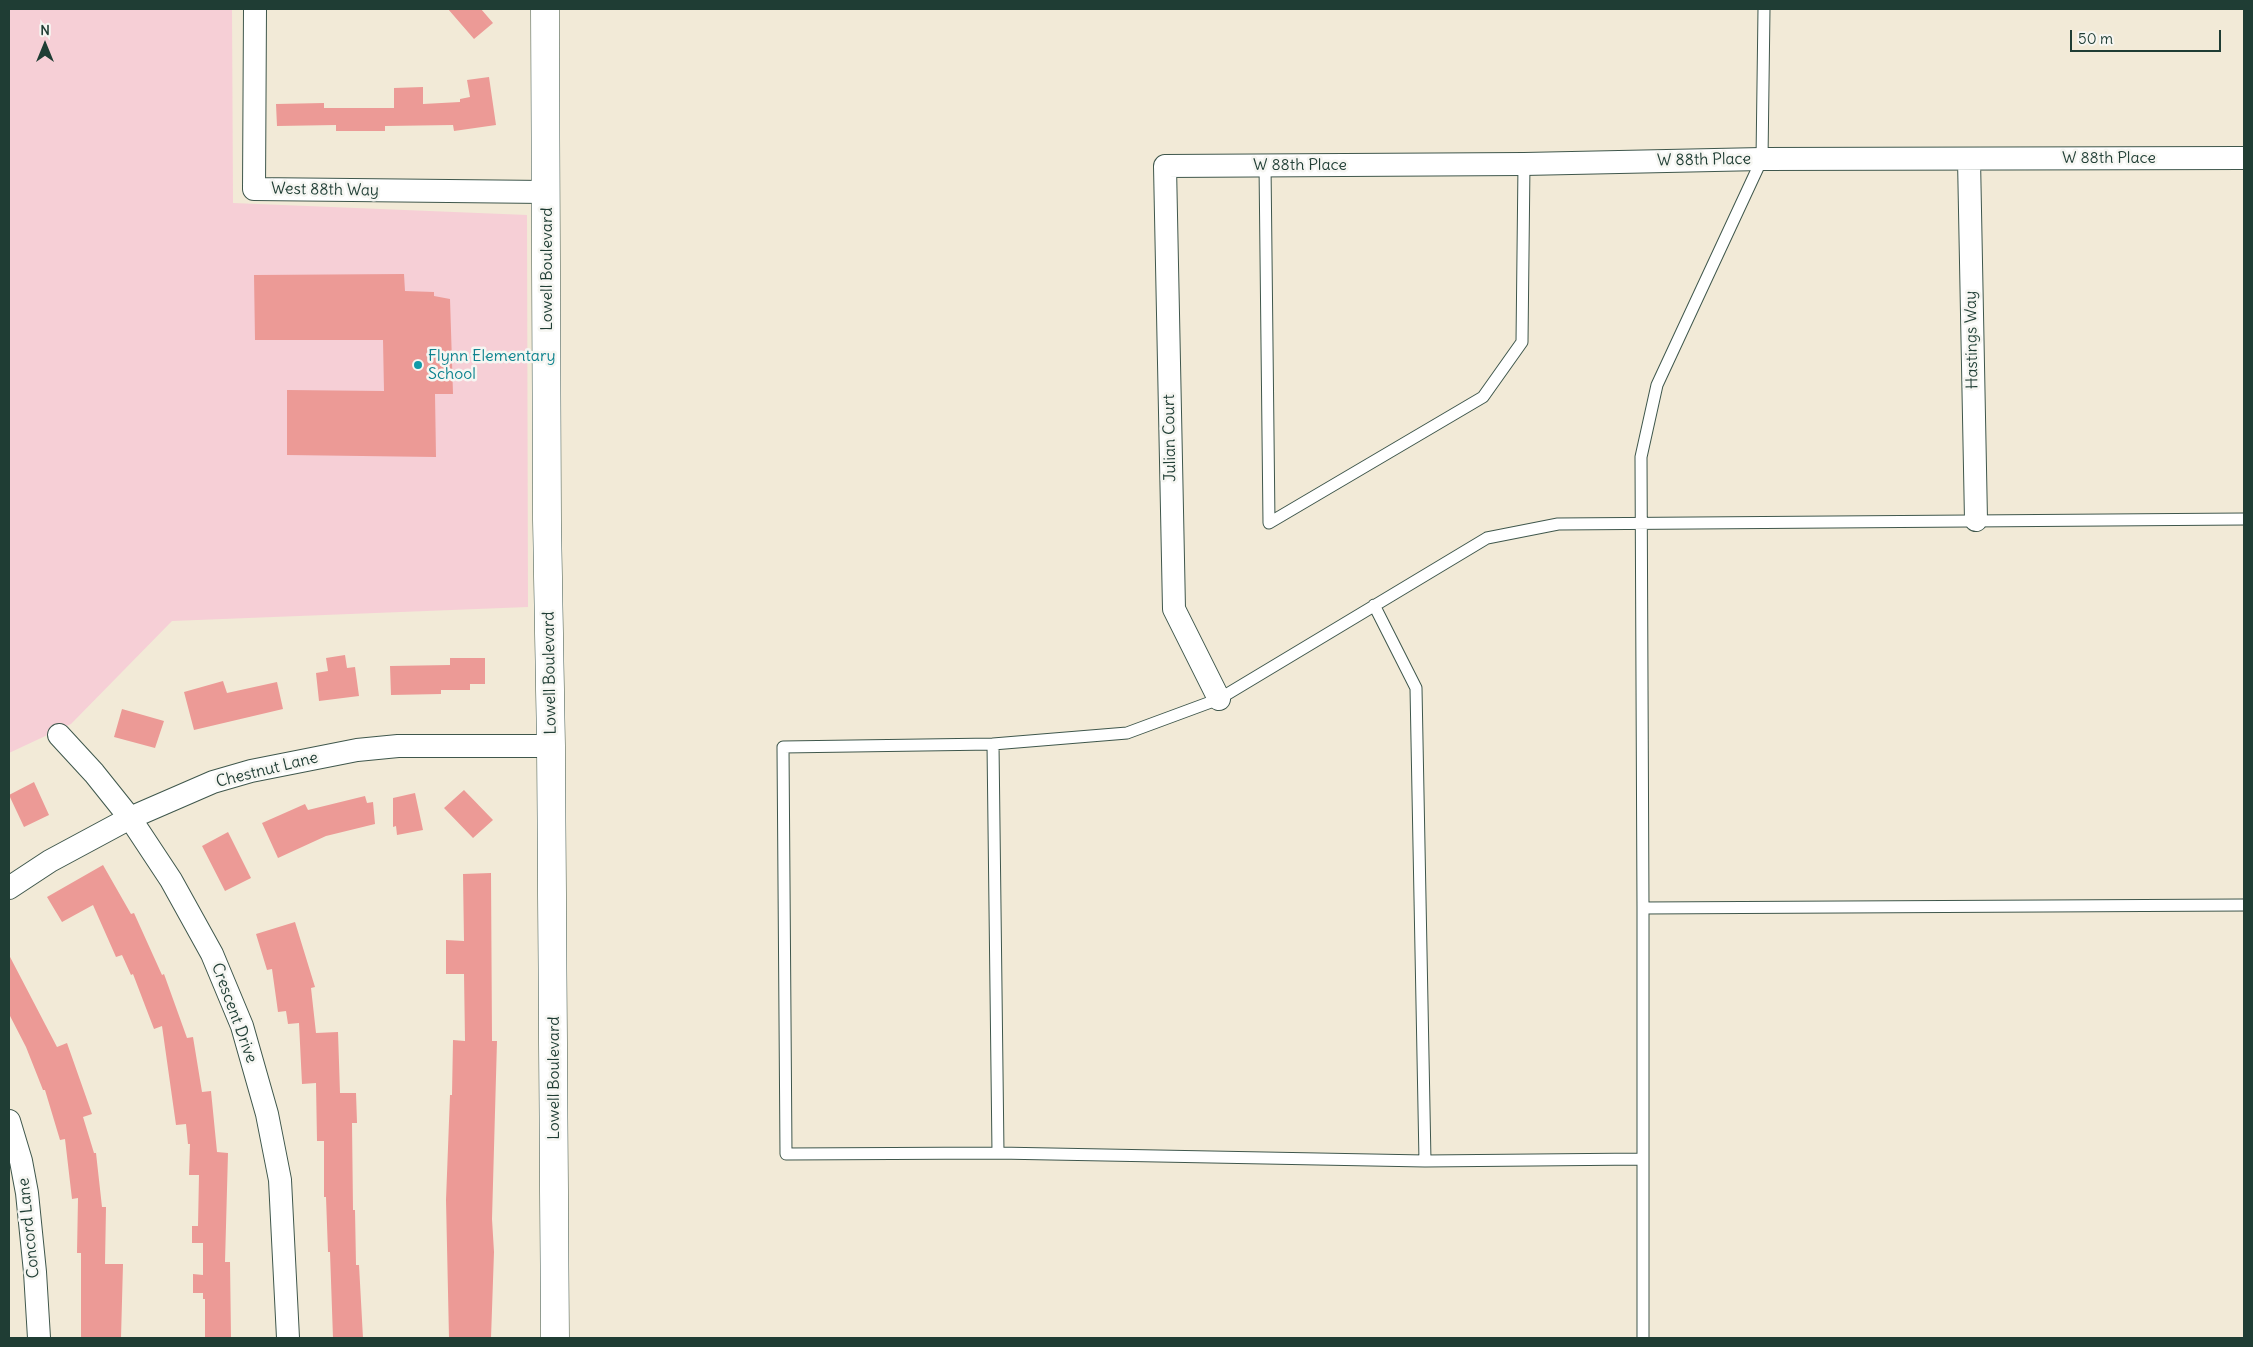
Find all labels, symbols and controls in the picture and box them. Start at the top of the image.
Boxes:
north arrow [20,20,70,70]
scale bar [2073,20,2224,52]
text: N [40,21,50,39]
text: 50 m [2078,29,2113,48]
street label: W 88th Place [2062,148,2156,168]
street label: W 88th Place [1657,150,1751,170]
street label: W 88th Place [1253,155,1347,175]
street label: West 88th Way [271,179,379,201]
street label: Lowell Boulevard [537,207,557,331]
street label: Hastings Way [1962,291,1982,389]
place label: Flynn Elementary School [428,346,556,384]
marker: Flynn Elementary School [412,359,424,371]
street label: Julian Court [1160,394,1180,482]
street label: Lowell Boulevard [539,611,561,735]
street label: Chestnut Lane [214,748,320,792]
street label: Crescent Drive [207,960,261,1066]
street label: Lowell Boulevard [544,1016,564,1140]
street label: Concord Lane [14,1177,44,1279]

